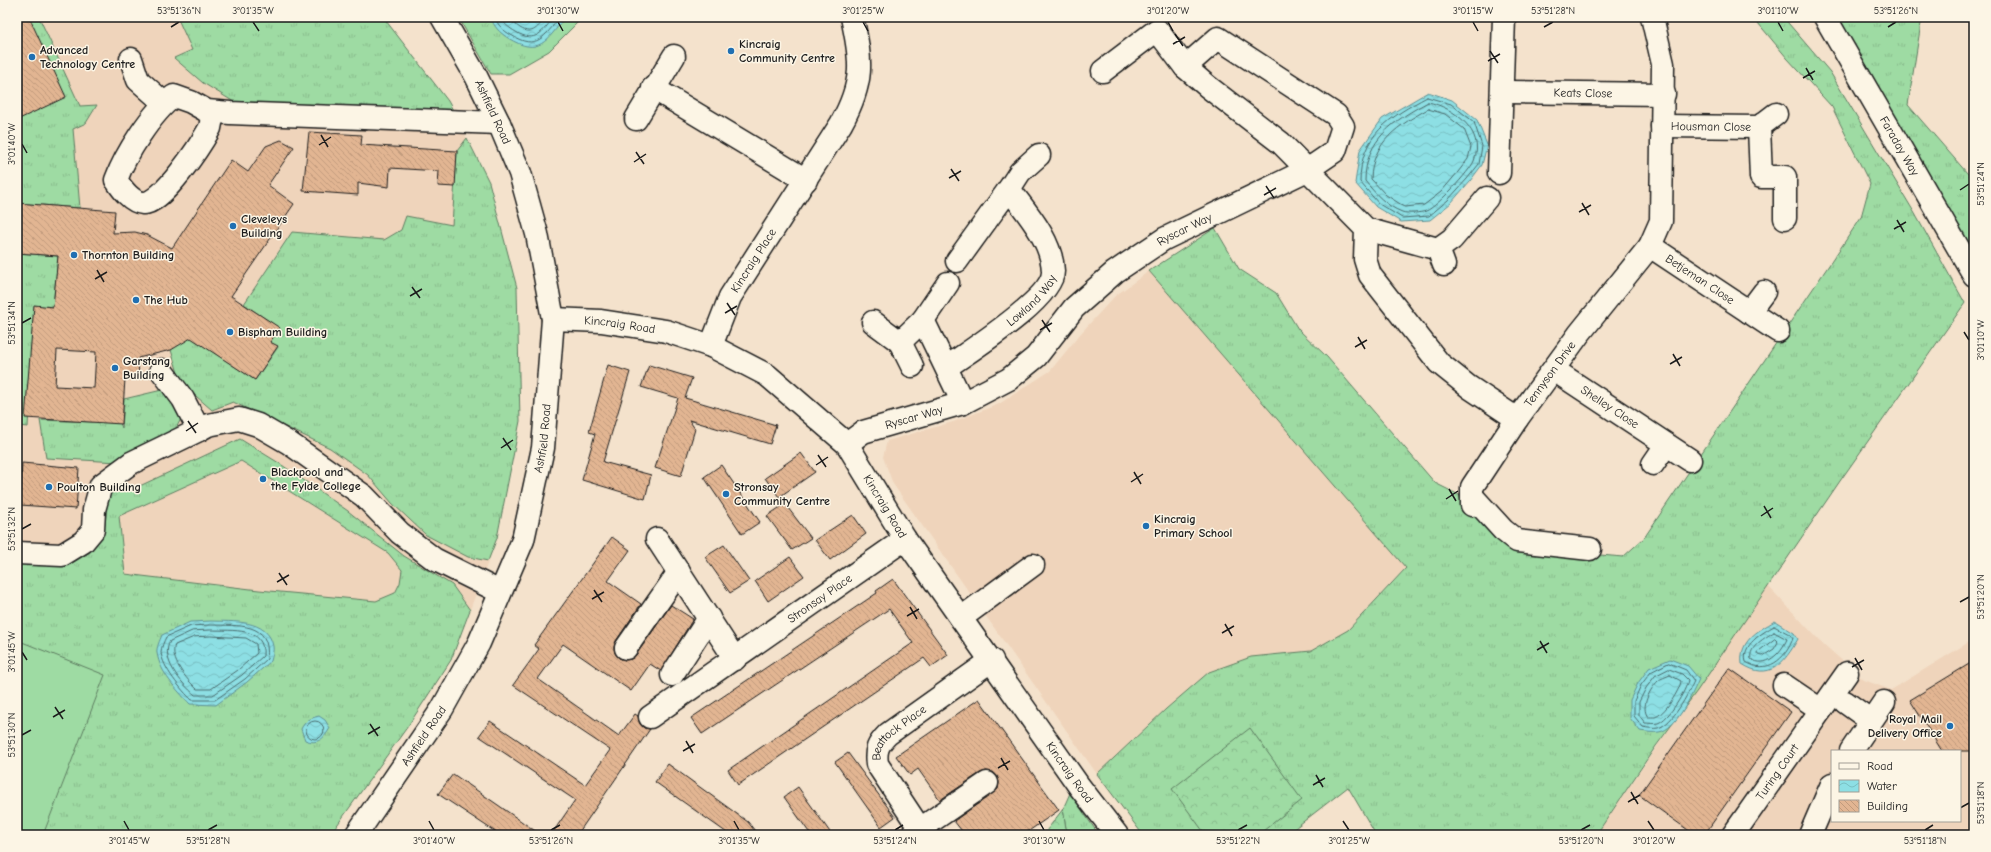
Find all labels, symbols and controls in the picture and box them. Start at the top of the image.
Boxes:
text: 53°51'36"N [157,5,201,17]
text: 3°01'35"W [232,5,274,17]
text: 3°01'30"W [537,5,579,17]
text: 3°01'25"W [842,5,884,17]
text: 3°01'20"W [1147,5,1189,17]
text: 3°01'15"W [1453,5,1493,17]
text: 53°51'28"N [1531,5,1575,17]
text: 3°01'10"W [1757,5,1799,17]
text: 53°51'26"N [1874,5,1918,17]
place label: Kincraig Community Centre [739,37,835,65]
place label: Advanced Technology Centre [40,43,135,71]
marker: Kincraig Community Centre [726,46,736,56]
marker: Advanced Technology Centre [27,52,37,62]
street label: Ashfield Road [472,78,514,146]
street label: Keats Close [1554,86,1612,100]
street label: Faraday Way [1877,114,1922,179]
street label: Housman Close [1671,119,1751,134]
text: 3°01'40"W [6,123,18,165]
text: 53°51'24"N [1975,162,1987,206]
street label: Ryscar Way [1154,210,1215,249]
place label: Cleveleys Building [241,212,287,240]
marker: Cleveleys Building [228,221,238,231]
street label: Kincraig Place [728,226,779,295]
place label: Thornton Building [82,248,174,262]
marker: Thornton Building [69,250,79,260]
street label: Betjeman Close [1663,251,1737,307]
street label: Lowland Way [1004,272,1059,329]
place label: The Hub [144,293,188,307]
marker: The Hub [131,295,141,305]
text: 53°51'34"N [6,301,18,345]
street label: Kincraig Road [584,313,656,336]
text: 3°01'10"W [1975,319,1987,361]
place label: Bispham Building [238,325,327,339]
marker: Bispham Building [225,327,235,337]
street label: Tennyson Drive [1521,338,1578,410]
place label: Garstang Building [123,354,170,382]
marker: Garstang Building [110,363,120,373]
street label: Shelley Close [1578,383,1642,431]
street label: Ryscar Way [883,402,945,432]
street label: Ashfield Road [531,403,553,474]
place label: Blackpool and the Fylde College [270,465,361,493]
street label: Kincraig Road [860,472,910,541]
marker: Blackpool and the Fylde College [258,474,268,484]
place label: Poulton Building [57,480,141,494]
place label: Stronsay Community Centre [734,480,830,508]
marker: Poulton Building [44,482,54,492]
marker: Stronsay Community Centre [721,489,731,499]
text: 53°51'32"N [6,507,18,551]
place label: Kincraig Primary School [1154,512,1232,540]
marker: Kincraig Primary School [1141,521,1151,531]
street label: Stronsay Place [785,571,855,626]
text: 53°51'20"N [1975,575,1987,619]
text: 3°01'45"W [6,631,18,673]
street label: Beattock Place [869,702,929,761]
street label: Ashfield Road [398,703,449,769]
place label: Royal Mail Delivery Office [1868,712,1942,740]
text: 53°51'30"N [6,713,18,757]
marker: Royal Mail Delivery Office [1945,721,1955,731]
street label: Kincraig Road [1043,739,1096,806]
street label: Turing Court [1753,741,1802,803]
legend [1831,750,1961,822]
text: Road [1867,759,1893,773]
text: Water [1867,779,1897,793]
text: 53°51'18"N [1975,782,1987,824]
text: Building [1867,799,1908,813]
text: 3°01'45"W [108,835,150,847]
text: 53°51'28"N [186,835,230,847]
text: 3°01'40"W [413,835,455,847]
text: 53°51'26"N [529,835,573,847]
text: 3°01'35"W [718,835,760,847]
text: 53°51'24"N [873,835,917,847]
text: 3°01'30"W [1023,835,1065,847]
text: 53°51'22"N [1216,835,1260,847]
text: 3°01'25"W [1328,835,1370,847]
text: 53°51'20"N [1559,835,1603,847]
text: 3°01'20"W [1633,835,1675,847]
text: 53°51'18"N [1904,835,1946,847]

